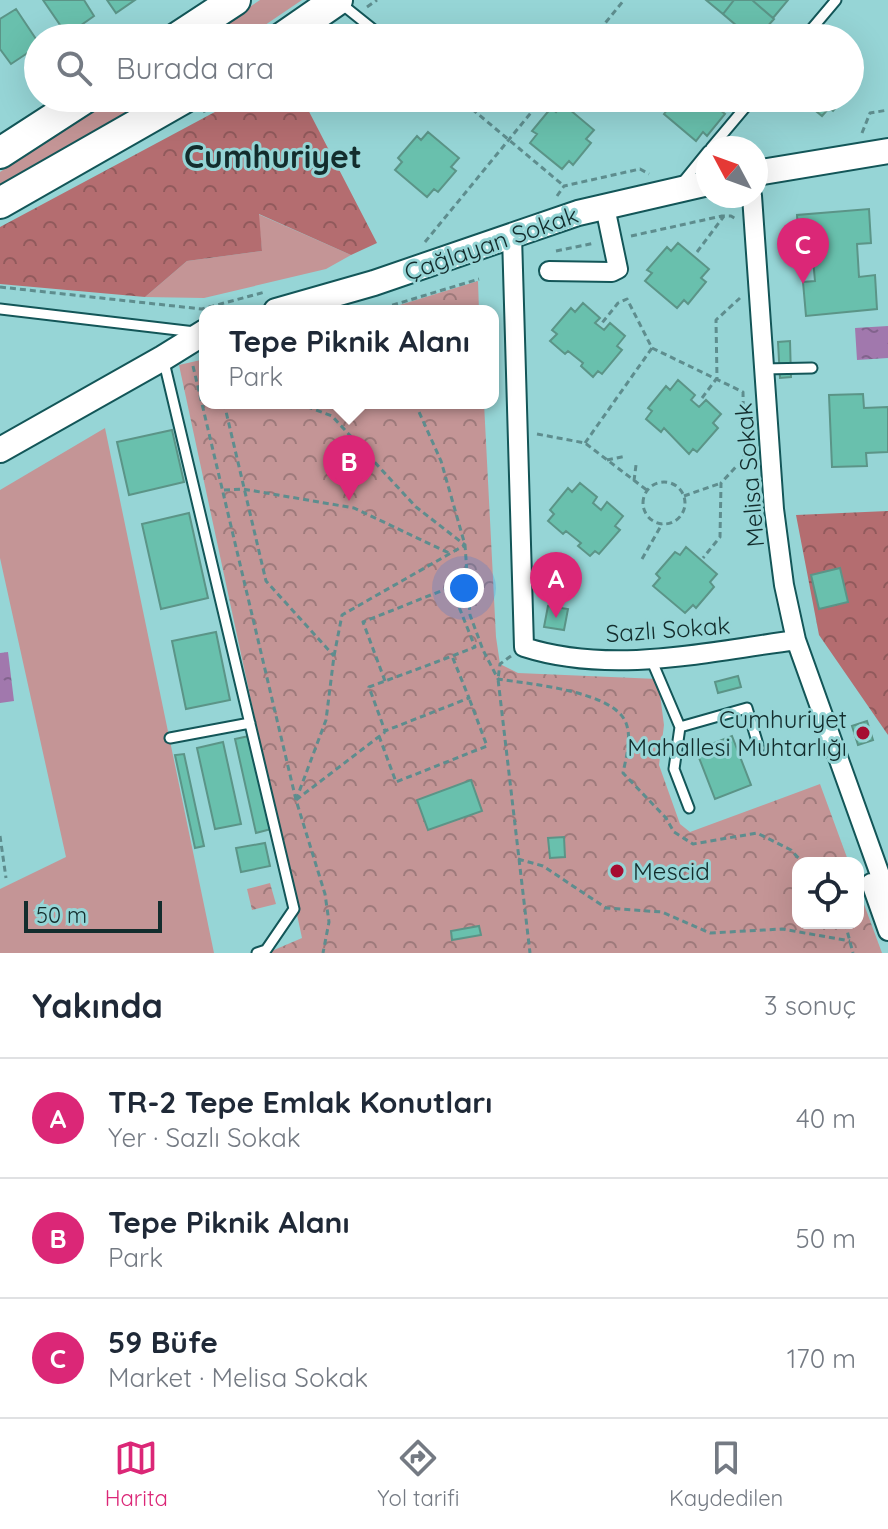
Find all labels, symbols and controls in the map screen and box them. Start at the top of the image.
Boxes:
search box [24,24,864,112]
icon: search [52,46,96,90]
text: Burada ara [116,49,274,87]
district label: Cumhuriyet [184,136,362,176]
north arrow [696,136,768,208]
street label: Çağlayan Sokak [400,199,582,287]
pin: C [777,218,829,284]
popup [199,305,499,409]
text: Tepe Piknik Alanı [228,322,470,360]
text: Park [228,360,283,393]
street label: Melisa Sokak [728,402,770,548]
pin: B [323,435,375,501]
pin: A [530,552,582,618]
your location [444,568,484,608]
street label: Sazlı Sokak [605,610,731,648]
place label: Cumhuriyet Mahallesi Muhtarlığı [627,704,847,762]
marker: Cumhuriyet Mahallesi Muhtarlığı [854,724,872,742]
place label: Mescid [633,856,710,886]
map controls [792,857,864,929]
button: locate [792,857,864,929]
marker: Mescid [608,862,626,880]
scale bar [24,897,162,933]
text: 50 m [36,901,87,929]
text: Yakında [32,984,163,1027]
text: 3 sonuç [764,989,856,1022]
text: TR-2 Tepe Emlak Konutları [108,1083,492,1121]
text: A [50,1102,66,1135]
text: 40 m [796,1102,856,1135]
text: Yer · Sazlı Sokak [108,1121,301,1154]
text: Tepe Piknik Alanı [108,1203,350,1241]
text: B [49,1222,67,1255]
text: 50 m [796,1222,856,1255]
text: Park [108,1241,163,1274]
text: 59 Büfe [108,1323,218,1361]
text: C [50,1342,66,1375]
text: 170 m [787,1342,856,1375]
text: Market · Melisa Sokak [108,1361,368,1394]
tab: Harita [105,1436,168,1512]
tab: Yol tarifi [377,1436,460,1512]
tab: Kaydedilen [669,1436,783,1512]

